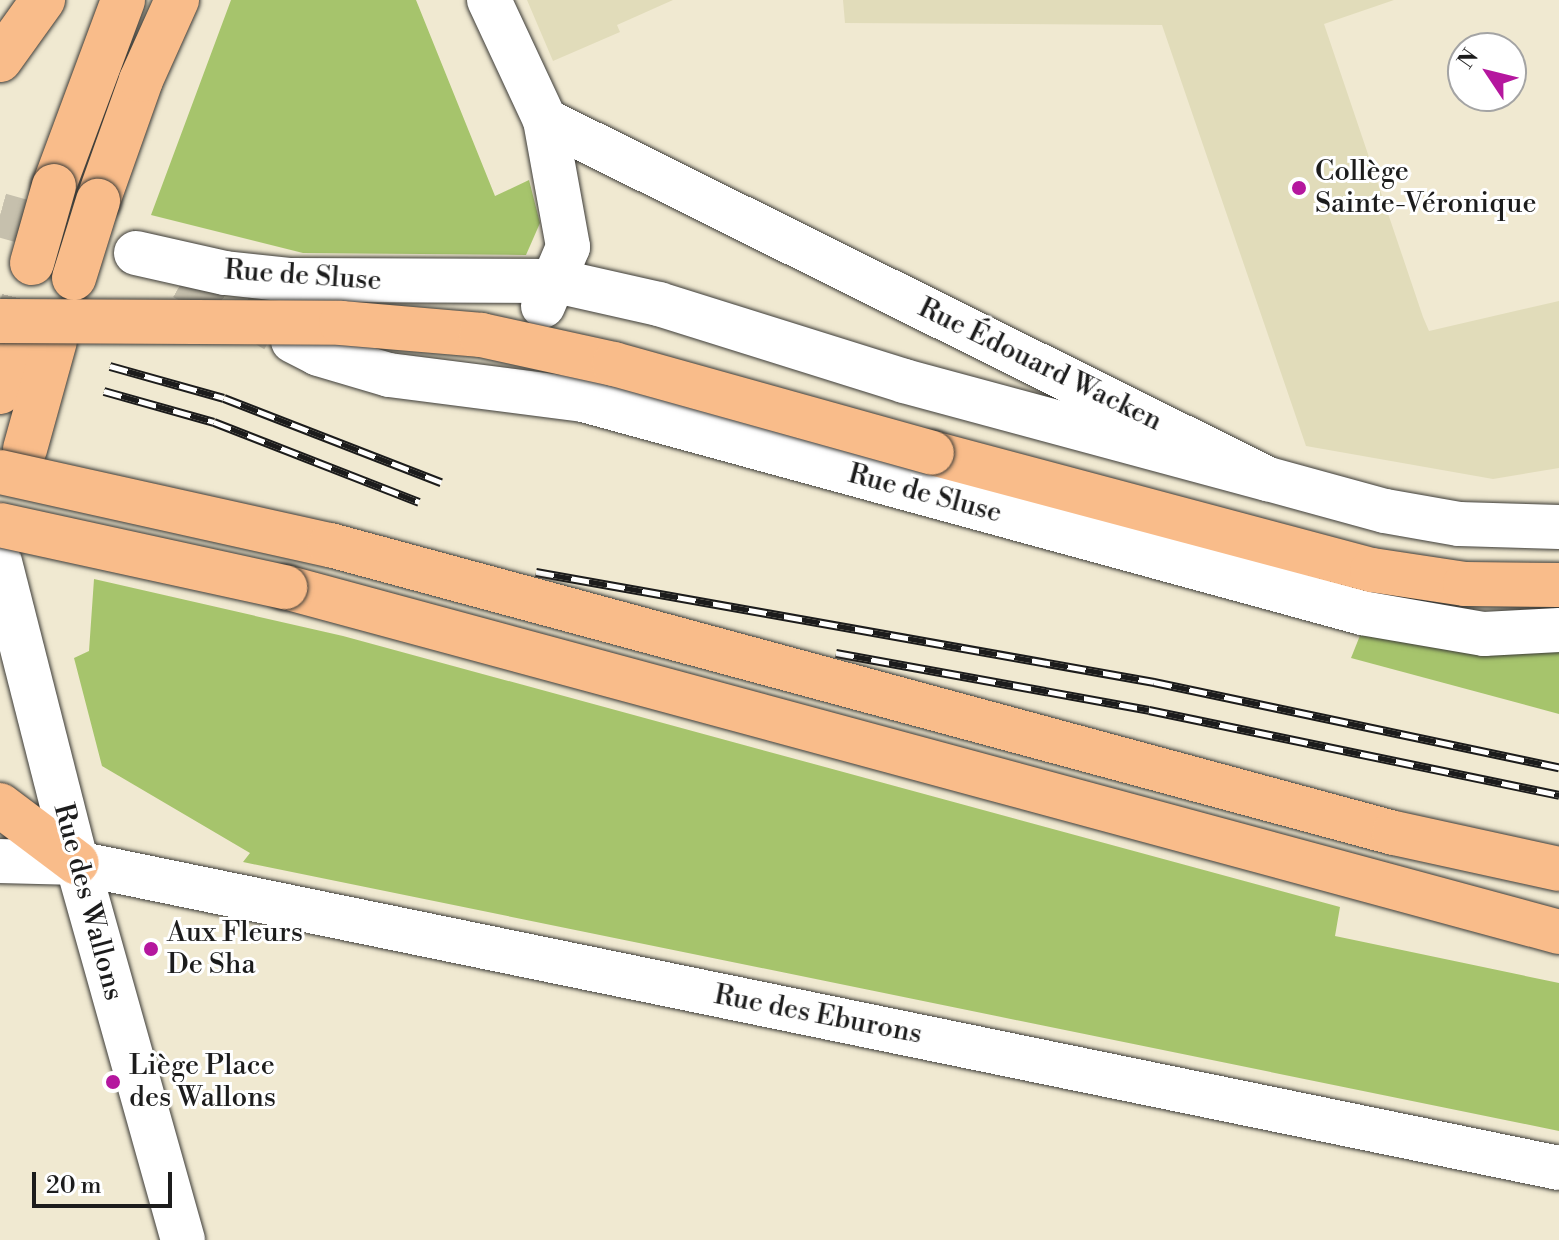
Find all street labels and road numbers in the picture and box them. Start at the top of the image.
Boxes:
street label: Rue de Sluse [223,254,383,298]
street label: Rue Édouard Wacken [913,291,1167,439]
street label: Rue de Sluse [844,457,1006,531]
street label: Rue des Wallons [46,800,130,1004]
street label: Rue des Eburons [711,978,925,1052]

